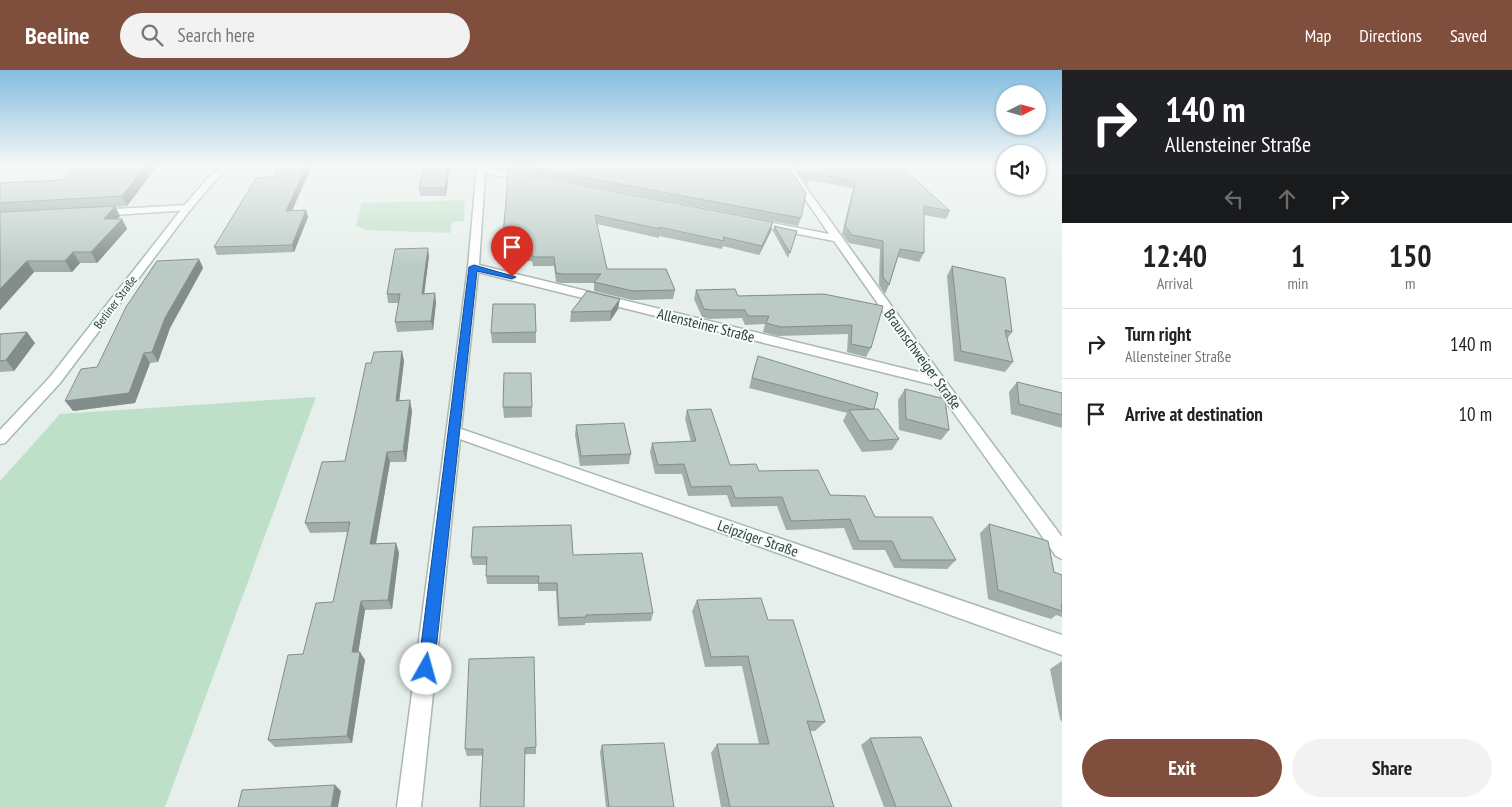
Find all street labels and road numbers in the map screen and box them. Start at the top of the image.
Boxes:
street label: Berliner Straße [90,272,140,332]
street label: Allensteiner Straße [655,304,757,346]
street label: Braunschweiger Straße [880,305,966,413]
street label: Leipziger Straße [715,515,801,561]

